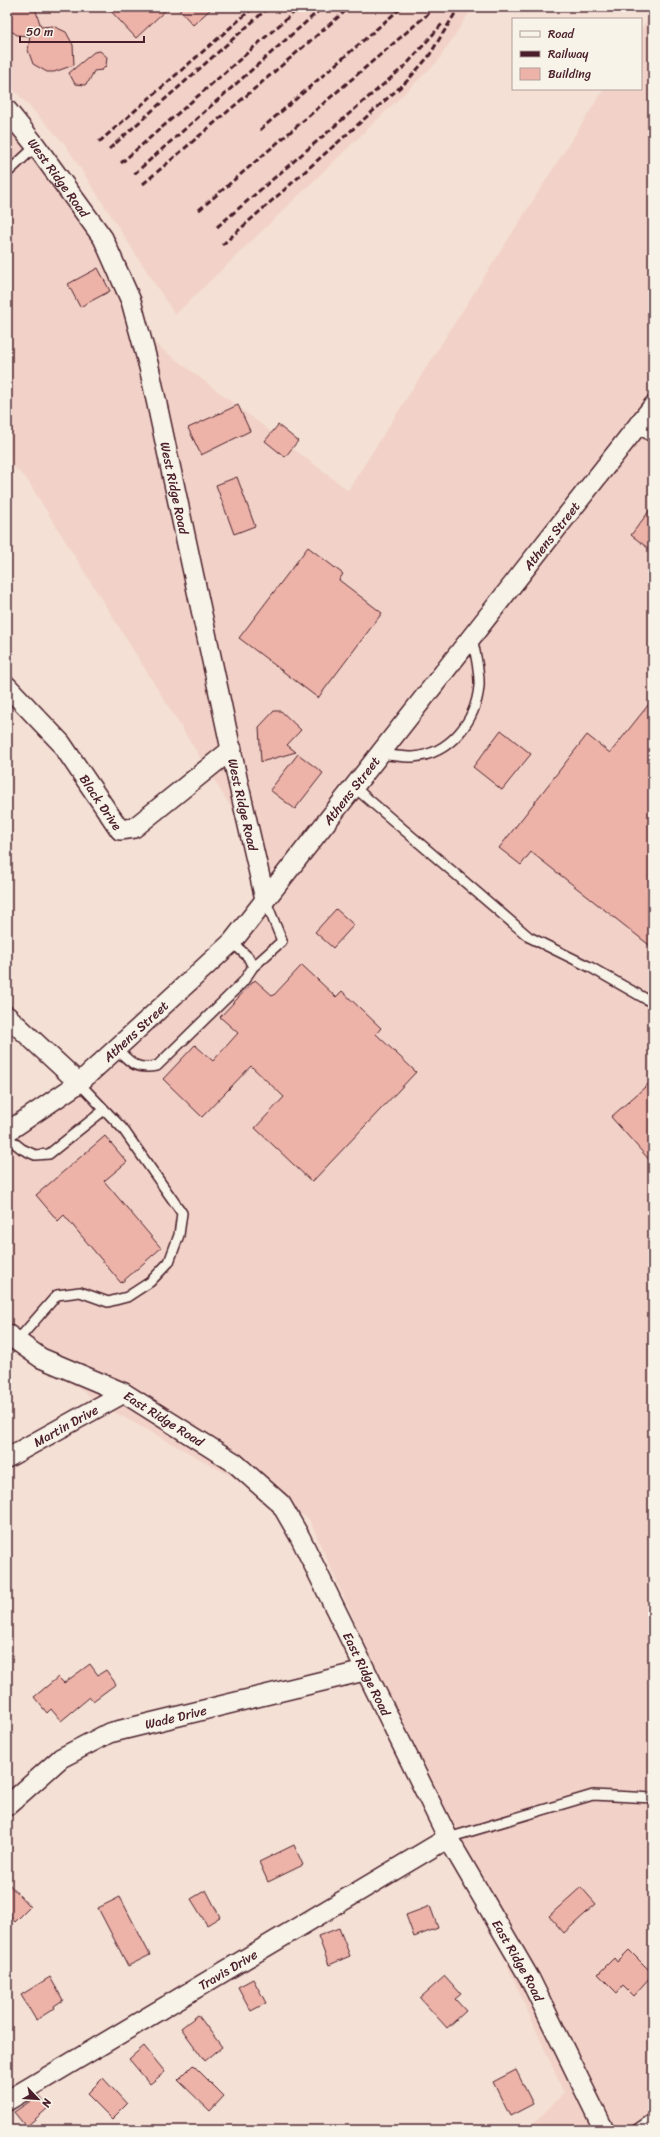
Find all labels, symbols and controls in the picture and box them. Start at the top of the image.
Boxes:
scale bar [20,18,144,44]
legend [512,18,642,90]
text: 50 m [26,21,53,43]
text: Road [548,23,575,45]
text: Railway [548,43,589,65]
text: Building [548,63,591,85]
street label: West Ridge Road [22,132,97,223]
street label: West Ridge Road [154,439,196,537]
street label: Athens Street [516,496,586,576]
street label: Athens Street [316,751,386,831]
street label: West Ridge Road [222,756,265,854]
street label: Black Drive [74,769,129,835]
street label: Athens Street [97,994,174,1068]
street label: East Ridge Road [119,1384,210,1453]
street label: Martin Drive [29,1398,103,1453]
street label: East Ridge Road [337,1628,398,1721]
street label: Wade Drive [142,1698,209,1735]
street label: East Ridge Road [486,1915,551,2006]
street label: Travis Drive [194,1942,262,1996]
north arrow [18,2079,58,2119]
text: N [36,2095,57,2111]

